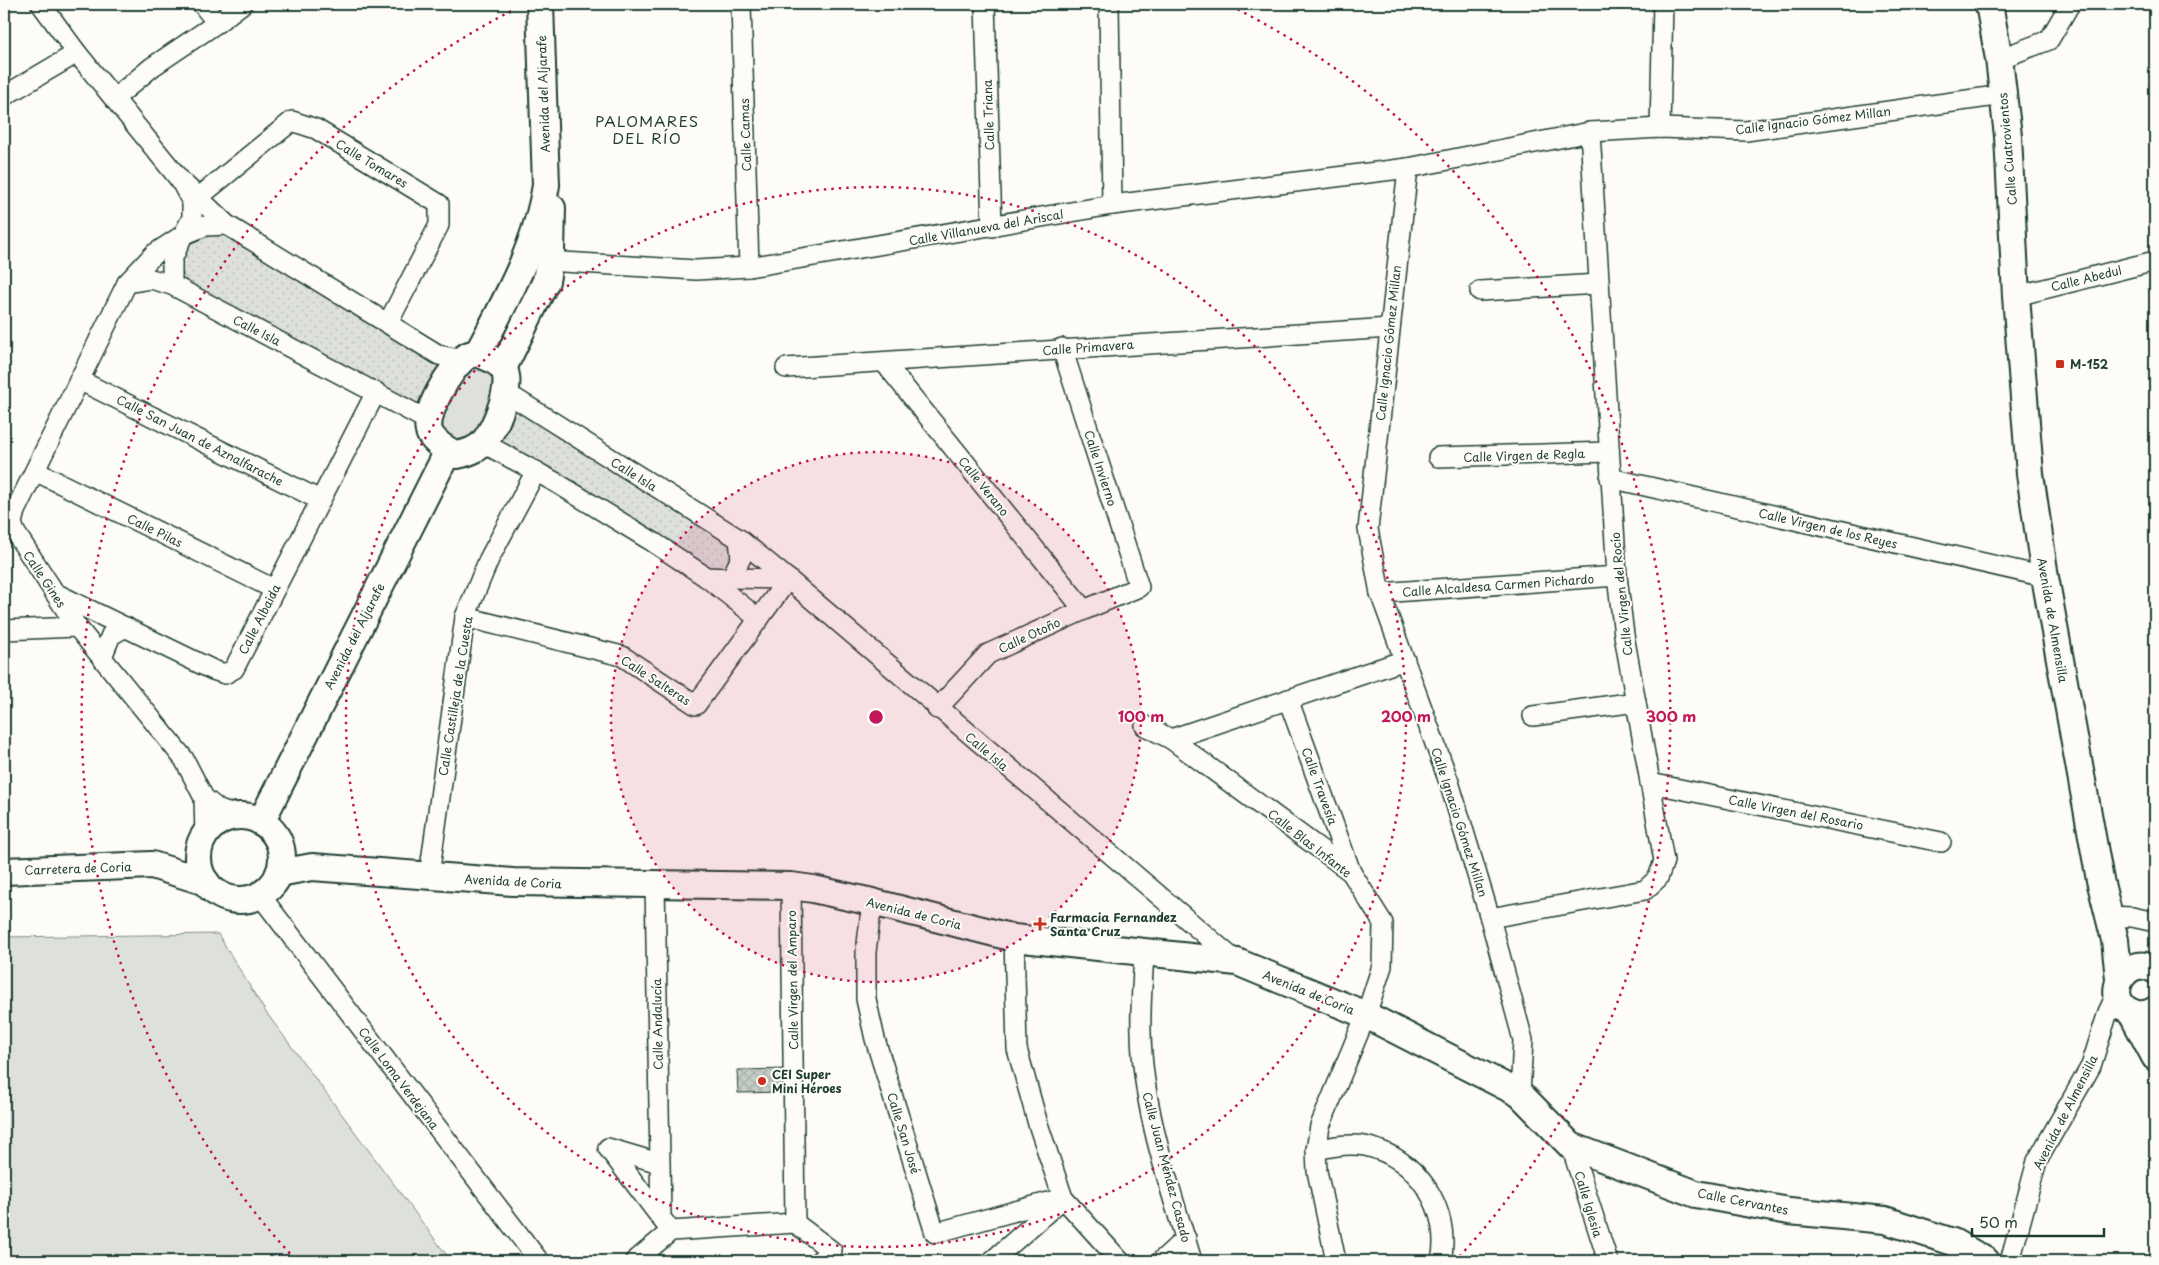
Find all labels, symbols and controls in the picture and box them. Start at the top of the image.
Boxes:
street label: Avenida del Aljarafe [532,35,554,153]
street label: Calle Triana [978,79,998,151]
street label: Calle Cuatrovientos [1993,92,2021,206]
street label: Calle Camas [735,98,755,172]
street label: Calle Ignacio Gómez Millan [1734,102,1892,138]
district label: PALOMARES DEL RÍO [595,109,699,149]
street label: Calle Tomares [333,134,412,192]
street label: Calle Villanueva del Ariscal [907,205,1065,249]
street label: Calle Abedul [2049,261,2123,295]
street label: Calle Ignacio Gómez Millan [1371,264,1405,422]
street label: Calle Isla [230,310,285,350]
street label: Calle Primavera [1042,335,1135,359]
place label: M-152 [2070,355,2109,373]
marker: M-152 [2054,358,2066,370]
street label: Calle San Juan de Aznalfarache [114,390,286,490]
street label: Calle Invierno [1080,428,1122,509]
street label: Calle Virgen de Regla [1463,444,1586,466]
street label: Calle Verano [954,452,1014,520]
street label: Calle Isla [607,453,661,496]
street label: Calle Virgen de los Reyes [1757,503,1900,553]
street label: Calle Pilas [124,509,186,551]
street label: Calle Virgen del Rocío [1606,531,1636,657]
street label: Calle Gines [19,547,71,612]
street label: Avenida de Almensilla [2033,556,2073,685]
street label: Calle Alcaldesa Carmen Pichardo [1401,569,1595,601]
street label: Calle Albaida [234,580,285,657]
street label: Avenida del Aljarafe [319,580,389,692]
street label: Calle Otoño [995,613,1063,657]
street label: Calle Castilleja de la Cuesta [434,614,477,777]
street label: Calle Salteras [618,651,695,710]
text: 100 m [1118,704,1164,727]
text: 200 m [1381,704,1431,727]
text: 300 m [1646,704,1696,727]
centre of rings [867,708,885,726]
street label: Calle Isla [961,727,1013,775]
street label: Calle Travesía [1298,745,1343,828]
street label: Calle Ignacio Gómez Millan [1427,745,1493,899]
street label: Calle Virgen del Rosario [1727,790,1865,834]
street label: Calle Blas Infante [1264,804,1356,882]
street label: Carretera de Coria [24,857,132,879]
street label: Avenida de Coria [464,869,563,893]
street label: Avenida de Coria [864,892,964,934]
place label: Farmacia Fernandez Santa Cruz [1050,908,1177,940]
street label: Calle Virgen del Amparo [782,910,802,1050]
marker: Farmacia Fernandez Santa Cruz [1034,918,1046,930]
street label: Avenida de Coria [1260,965,1358,1019]
street label: Calle Andalucía [647,978,667,1070]
street label: Calle Loma Verdejana [354,1023,444,1133]
street label: Avenida de Almensilla [2028,1051,2102,1173]
place label: CEI Super Mini Héroes [772,1065,842,1097]
marker: CEI Super Mini Héroes [756,1075,768,1087]
street label: Calle San José [883,1090,925,1176]
street label: Calle Juan Méndez Casado [1138,1090,1196,1244]
street label: Calle Iglesia [1570,1169,1608,1240]
street label: Calle Cervantes [1696,1183,1790,1219]
scale bar [1972,1205,2104,1237]
text: 50 m [1979,1210,2018,1233]

